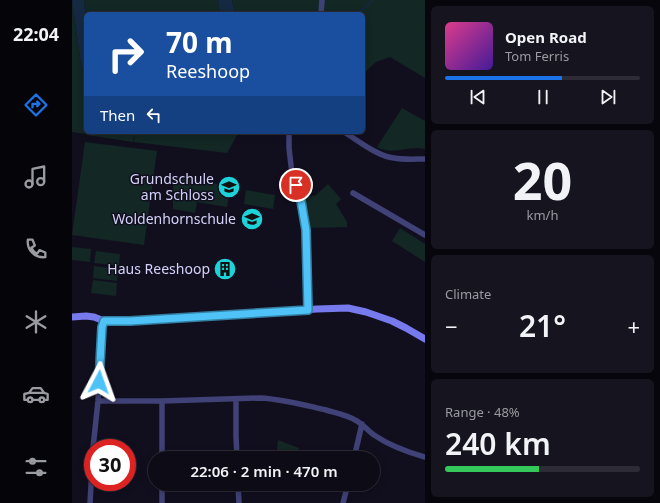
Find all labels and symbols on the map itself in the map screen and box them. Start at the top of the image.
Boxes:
pin [279,168,313,202]
place label: Grundschule am Schloss [130,169,214,204]
school or university icon: Grundschule am Schloss [216,174,242,200]
school or university icon: Woldenhornschule [239,206,265,232]
place label: Woldenhornschule [112,209,236,228]
building icon: Haus Reeshoop [212,256,238,282]
place label: Haus Reeshoop [107,259,210,278]
position arrow [78,361,120,403]
speed limit sign: 30 [84,439,136,491]

